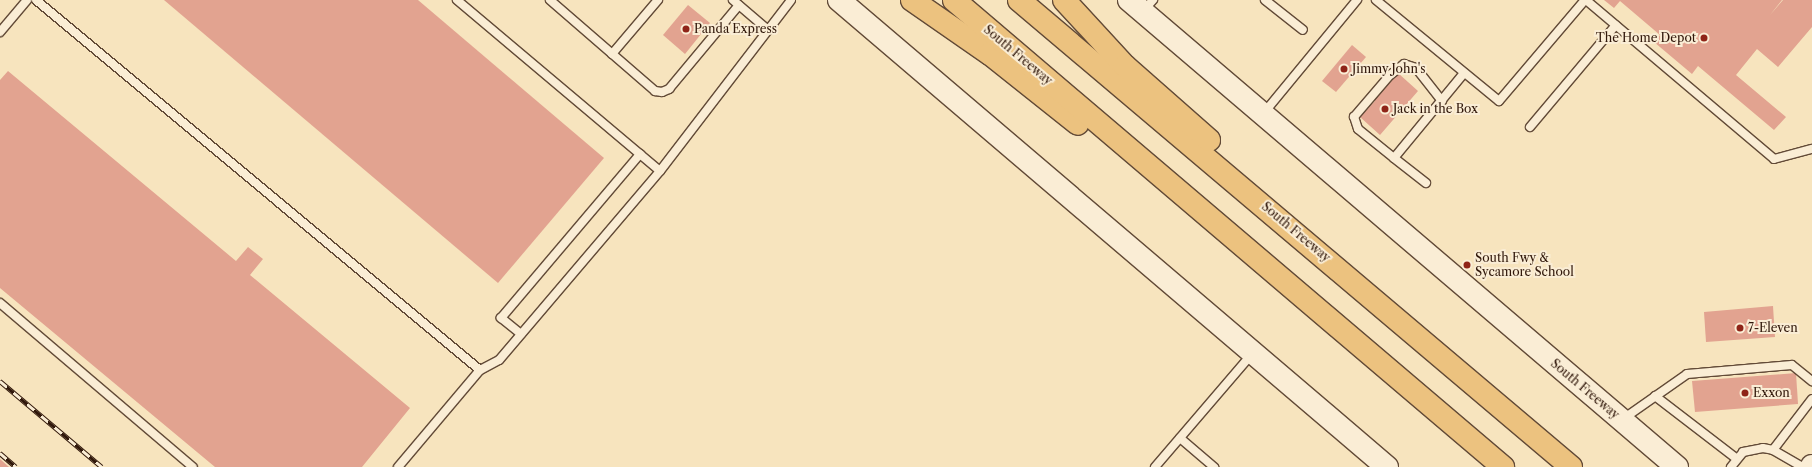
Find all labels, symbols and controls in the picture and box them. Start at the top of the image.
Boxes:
place label: Panda Express [694,22,777,36]
street label: South Freeway [981,22,1055,88]
marker: Panda Express [681,24,691,34]
place label: The Home Depot [1596,31,1696,45]
marker: The Home Depot [1699,33,1709,43]
place label: Jimmy John's [1352,62,1426,76]
marker: Jimmy John's [1339,64,1349,74]
place label: Jack in the Box [1393,102,1478,116]
marker: Jack in the Box [1380,104,1390,114]
street label: South Freeway [1259,199,1333,265]
place label: South Fwy & Sycamore School [1475,251,1574,279]
marker: South Fwy & Sycamore School [1462,260,1472,270]
place label: 7-Eleven [1748,321,1798,335]
marker: 7-Eleven [1735,323,1745,333]
street label: South Freeway [1548,356,1622,422]
place label: Exxon [1753,386,1790,400]
marker: Exxon [1740,388,1750,398]

